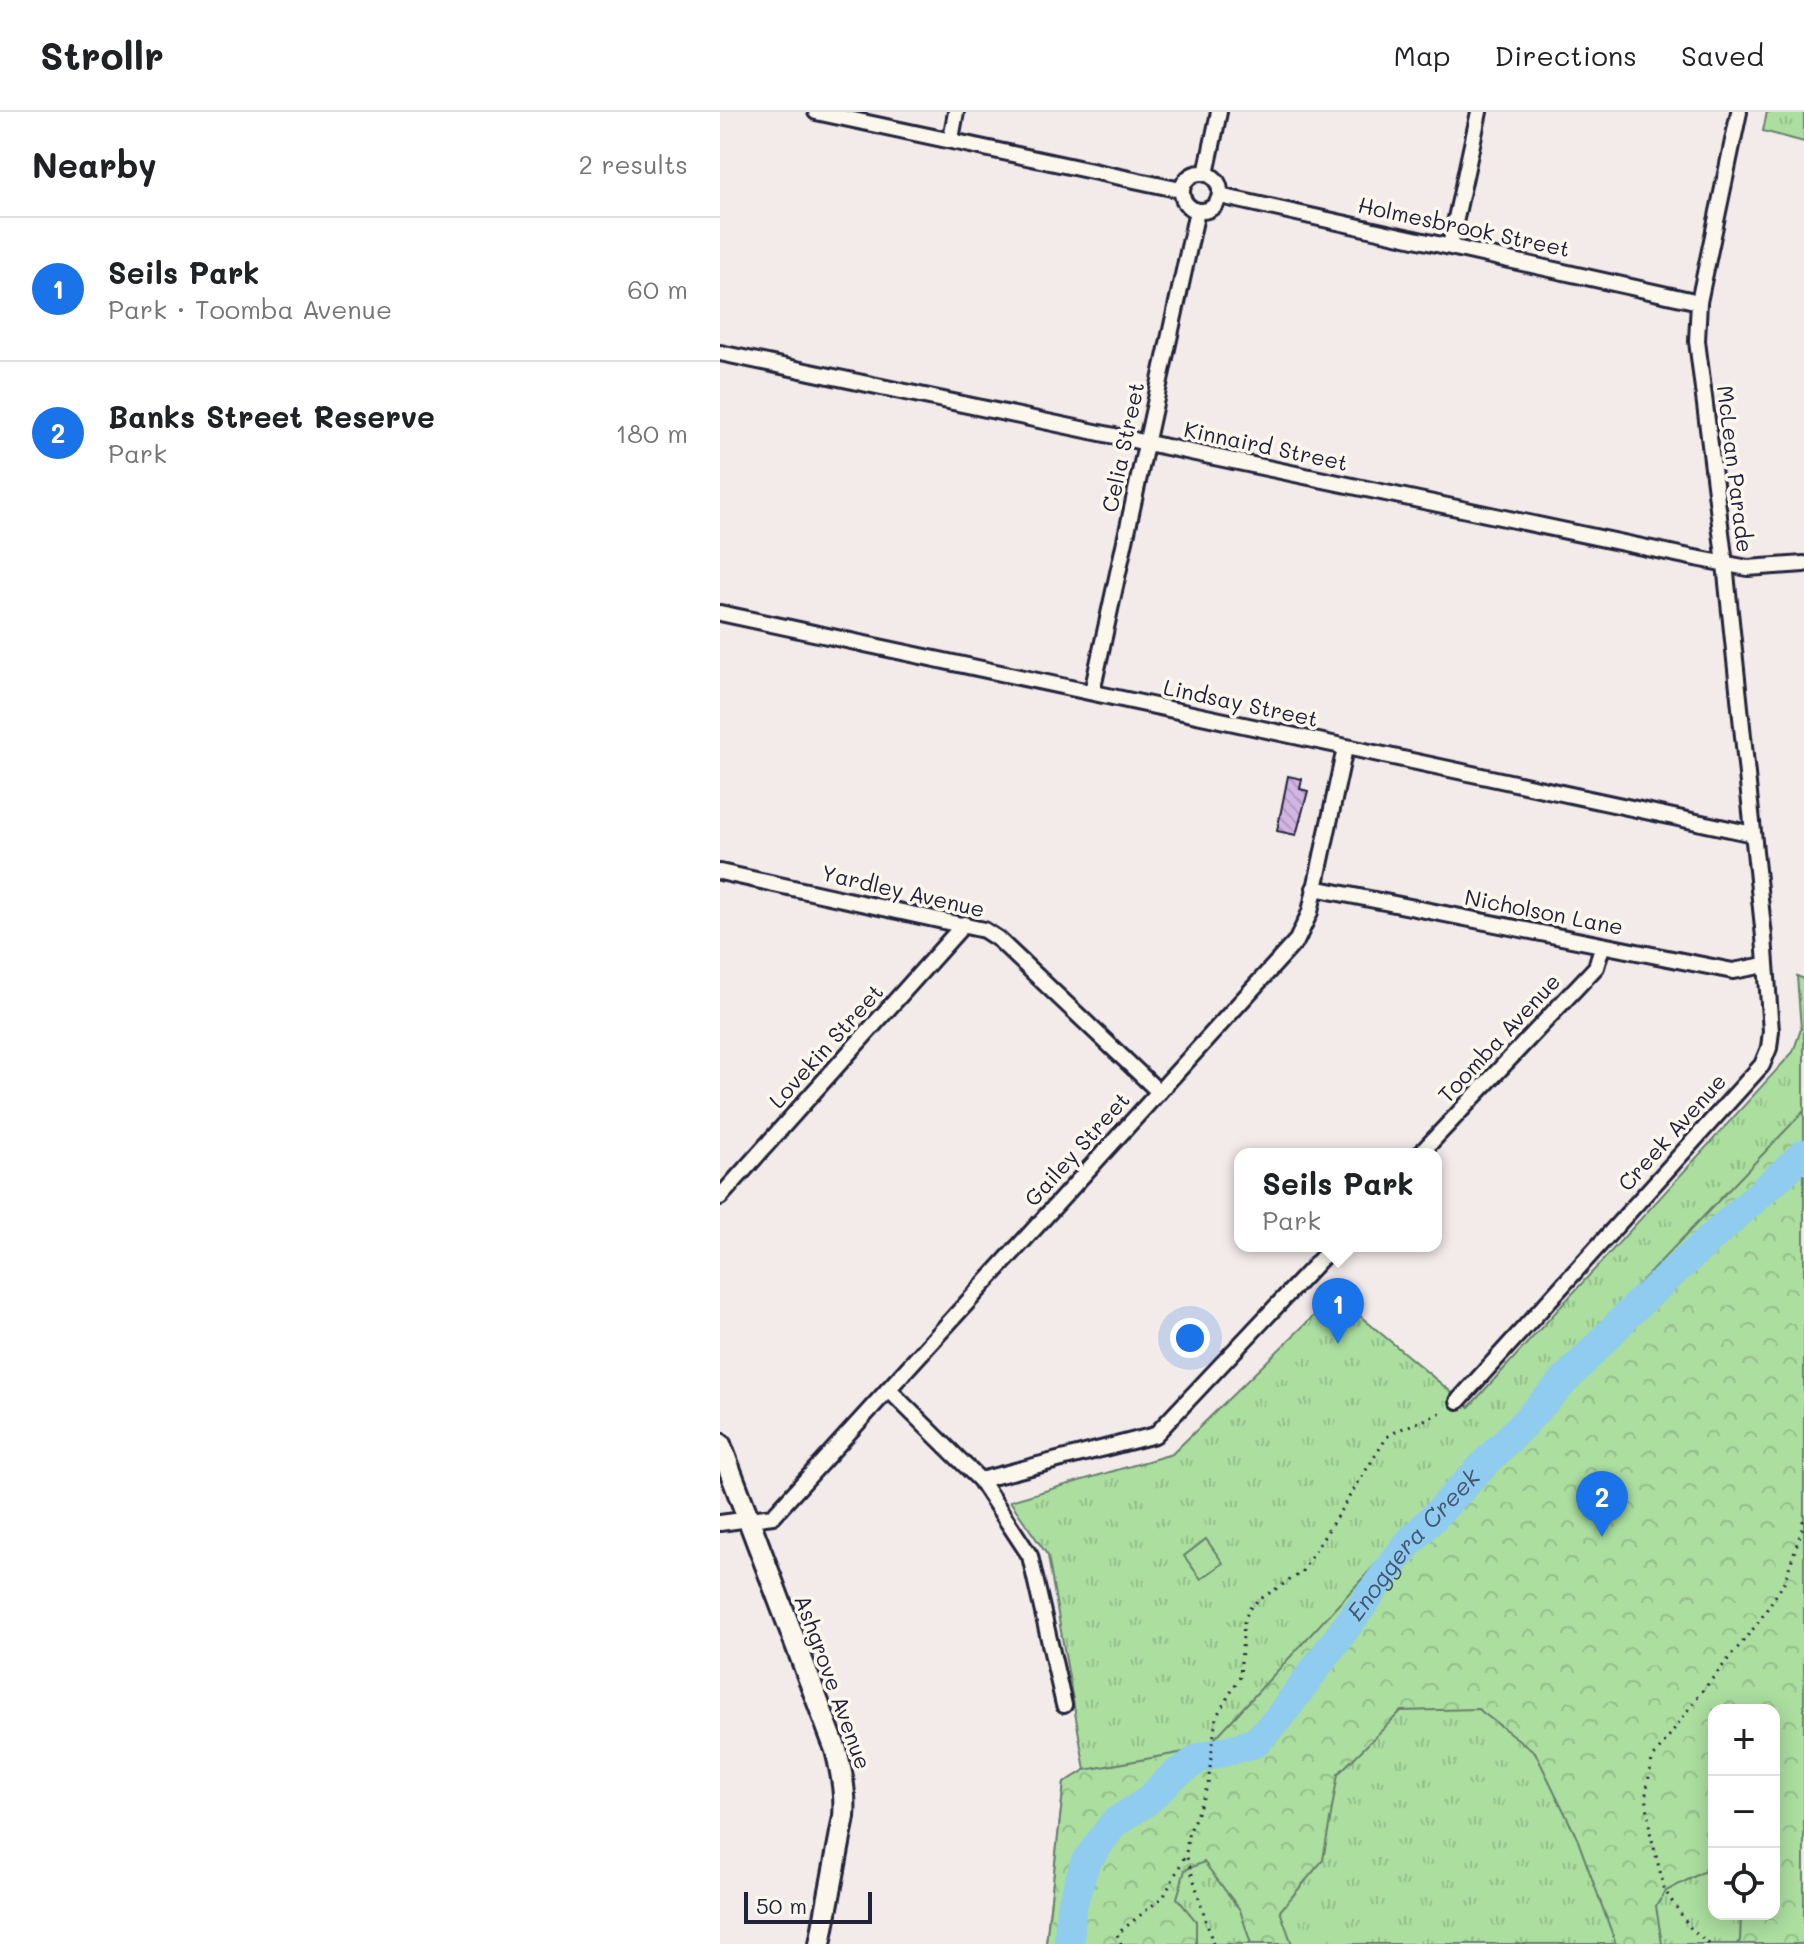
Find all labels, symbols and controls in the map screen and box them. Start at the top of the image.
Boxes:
text: Strollr [40,30,164,80]
text: Map [1394,37,1451,73]
text: Directions [1495,37,1637,73]
text: Saved [1681,37,1764,73]
text: Nearby [32,142,157,187]
text: 2 results [579,147,688,181]
street label: Holmesbrook Street [1355,190,1573,263]
text: Seils Park [108,252,260,292]
text: 1 [52,272,64,306]
text: 60 m [627,272,688,306]
text: Park · Toomba Avenue [108,292,392,326]
street label: Celia Street [1095,379,1150,515]
street label: McLean Parade [1711,384,1760,554]
text: Banks Street Reserve [108,396,435,436]
street label: Kinnaird Street [1181,414,1351,477]
text: 2 [51,416,65,450]
text: 180 m [616,416,688,450]
text: Park [108,436,167,470]
street label: Lindsay Street [1161,672,1321,733]
street label: Yardley Avenue [819,858,988,923]
street label: Nicholson Lane [1462,882,1626,941]
street label: Toomba Avenue [1431,967,1566,1109]
street label: Lovekin Street [762,977,889,1114]
street label: Creek Avenue [1611,1067,1732,1197]
street label: Gailey Street [1018,1085,1136,1212]
popup [1234,1148,1442,1252]
text: Seils Park [1262,1163,1414,1203]
text: Park [1262,1203,1321,1237]
pin: 1 [1312,1278,1364,1344]
your location [1170,1318,1210,1358]
water label: Enoggera Creek [1339,1460,1487,1626]
pin: 2 [1576,1471,1628,1537]
street label: Ashgrove Avenue [788,1591,878,1773]
map controls [1708,1704,1780,1920]
button: + [1708,1704,1780,1776]
button: − [1708,1776,1780,1848]
button: locate [1708,1848,1780,1920]
scale bar [744,1888,872,1924]
text: 50 m [756,1891,807,1920]

